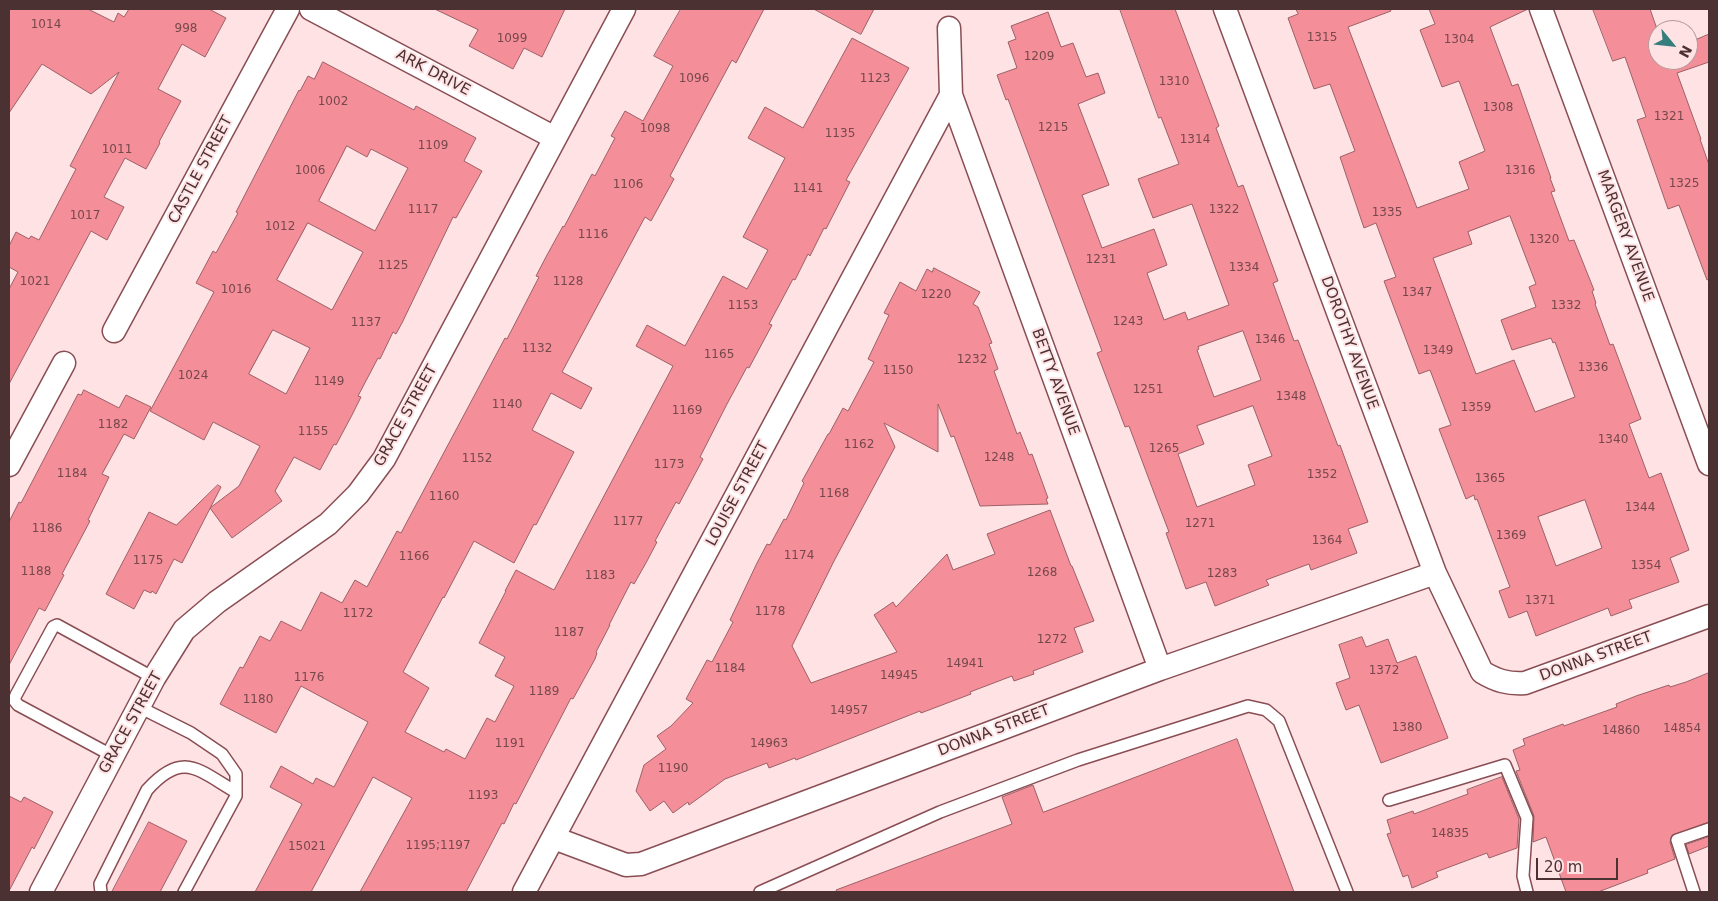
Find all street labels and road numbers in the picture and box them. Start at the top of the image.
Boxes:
street label: ARK DRIVE [393,46,473,100]
street label: CASTLE STREET [165,113,237,227]
street label: MARGERY AVENUE [1593,168,1657,304]
street label: DOROTHY AVENUE [1316,274,1382,412]
street label: BETTY AVENUE [1027,326,1083,438]
street label: GRACE STREET [371,362,441,470]
street label: LOUISE STREET [703,439,773,549]
street label: DONNA STREET [1537,628,1655,686]
street label: GRACE STREET [96,669,166,777]
street label: DONNA STREET [936,701,1052,761]

